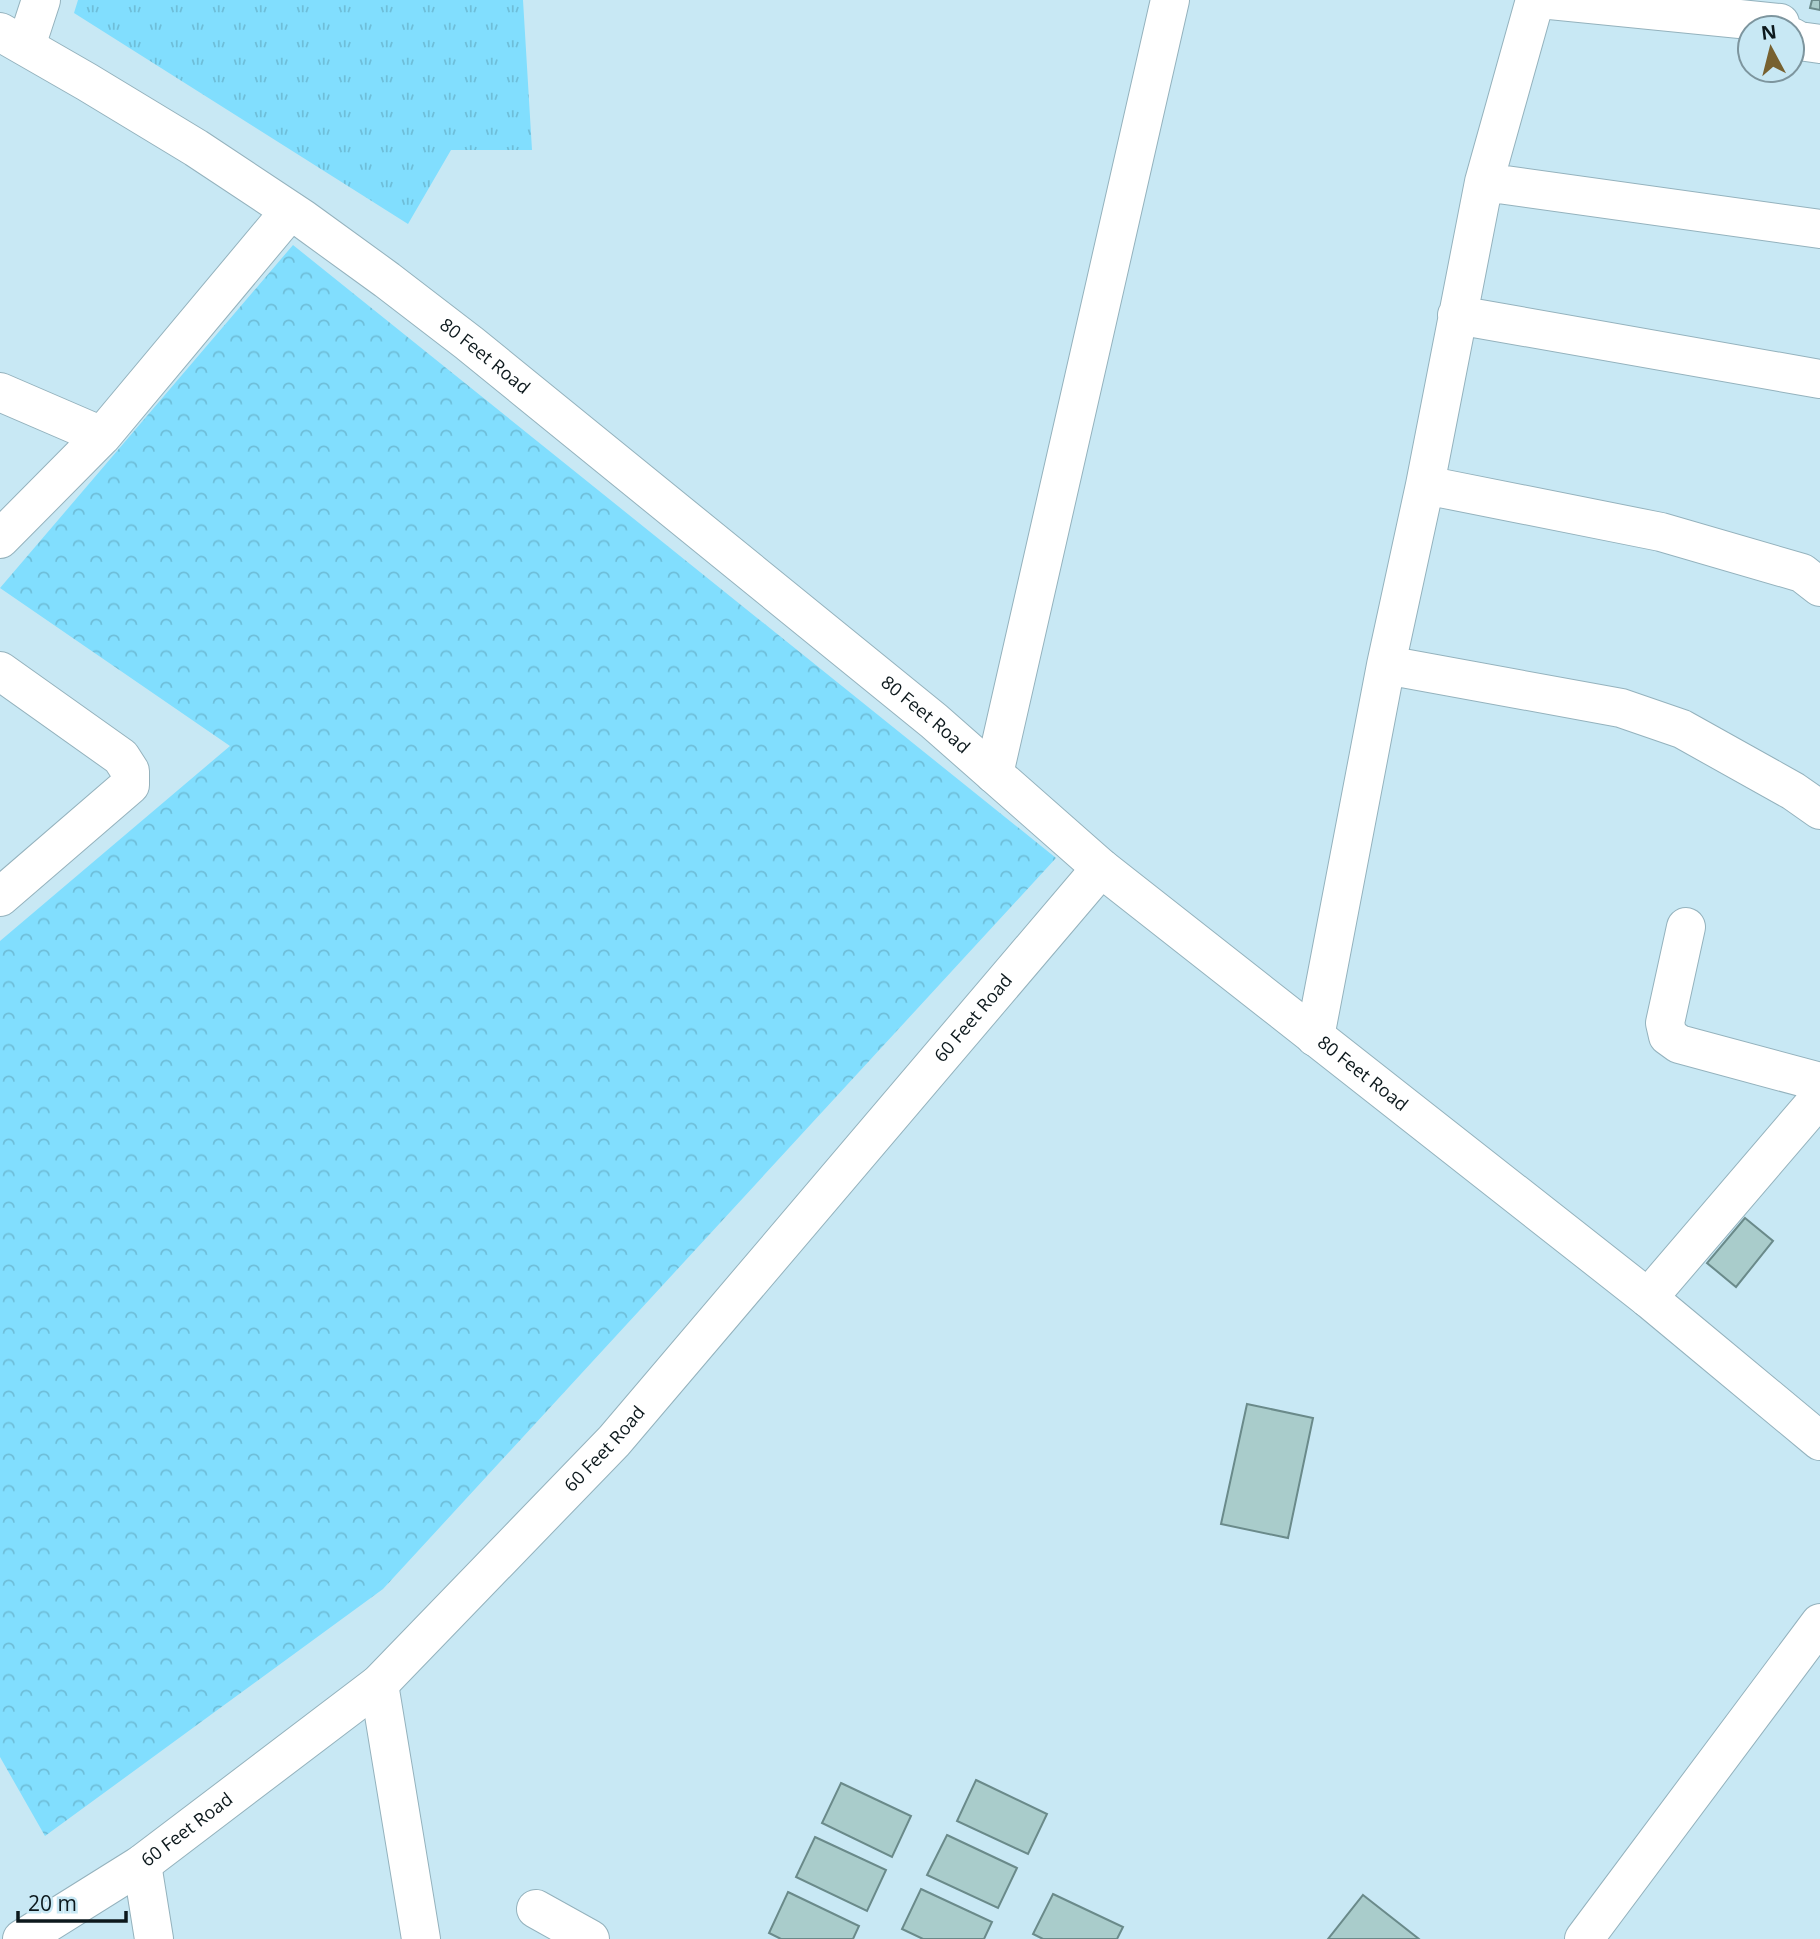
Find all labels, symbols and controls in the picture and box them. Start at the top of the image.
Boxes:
north arrow [1736,14,1806,84]
text: N [1760,18,1778,46]
street label: 80 Feet Road [435,312,535,399]
street label: 80 Feet Road [877,670,975,758]
street label: 60 Feet Road [928,968,1017,1067]
street label: 80 Feet Road [1313,1030,1414,1116]
street label: 60 Feet Road [558,1400,650,1497]
street label: 60 Feet Road [136,1787,237,1872]
scale bar [18,1880,126,1924]
text: 20 m [28,1889,77,1917]

